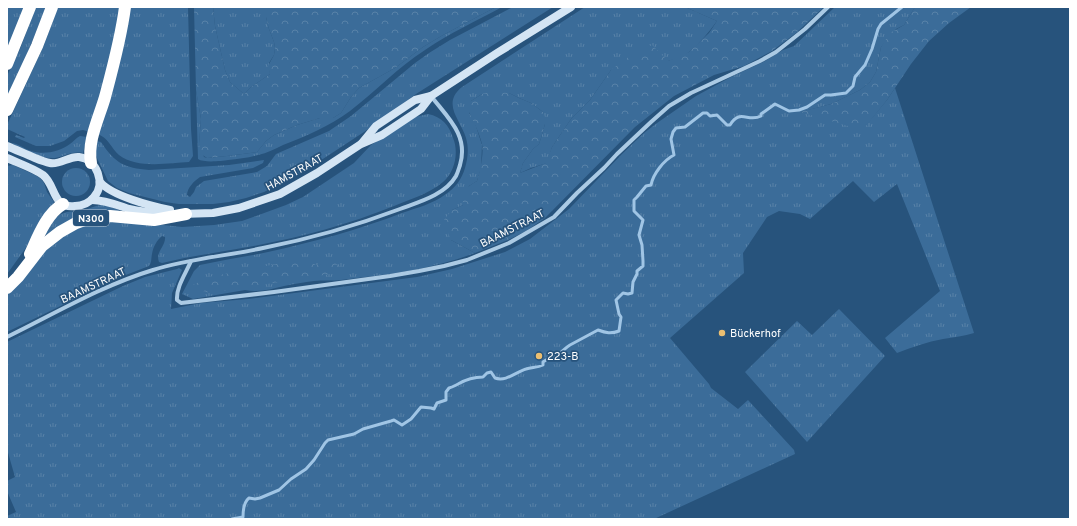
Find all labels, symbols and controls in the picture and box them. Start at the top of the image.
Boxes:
street label: HAMSTRAAT [263,151,326,194]
street label: BAAMSTRAAT [478,207,547,251]
road number: N300 [73,210,109,226]
street label: BAAMSTRAAT [59,265,128,307]
place label: Bückerhof [730,327,781,341]
marker: Bückerhof [717,328,727,338]
place label: 223-B [547,350,579,364]
marker: 223-B [534,351,544,361]

